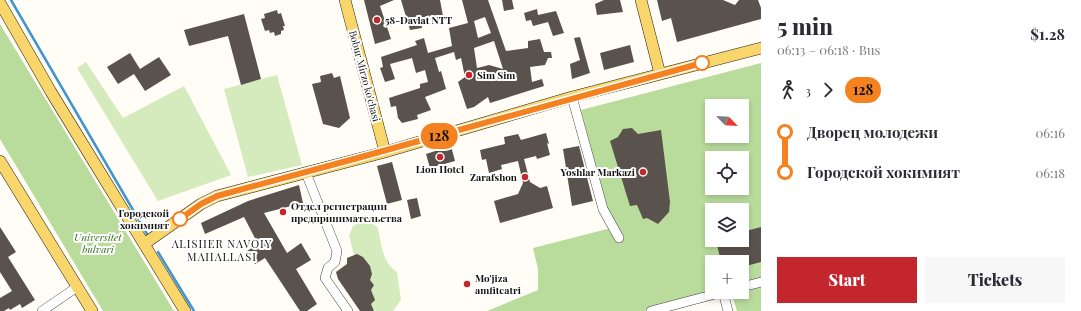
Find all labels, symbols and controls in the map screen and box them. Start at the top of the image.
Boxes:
text: 5 min [777,11,833,41]
place label: 58-Davlat NTT [385,13,452,27]
marker: 58-Davlat NTT [372,15,382,25]
text: $1.28 [1030,24,1065,44]
street label: Bobur Mirzo ko'chasi [346,29,384,123]
text: 06:13 – 06:18 · Bus [777,41,880,58]
unlabelled marker [694,55,710,71]
place label: Sim Sim [477,68,515,82]
marker: Sim Sim [464,70,474,80]
icon: walk [777,79,799,101]
icon: forward [817,79,839,101]
text: 128 [853,80,873,99]
text: 3 [805,82,811,99]
north arrow [705,99,749,143]
map controls [705,99,749,299]
text: Дворец молодежи [807,122,938,142]
line badge: 128 [416,123,462,149]
text: 06:16 [1035,124,1065,141]
text: 128 [429,126,449,145]
button: locate [705,151,749,195]
marker: Lion Hotel [435,152,445,162]
place label: Lion Hotel [416,162,464,176]
text: Городской хокимият [807,162,960,182]
text: 06:18 [1035,164,1065,181]
place label: Yoshlar Markazi [559,165,635,179]
marker: Yoshlar Markazi [638,167,648,177]
place label: Zarafshon [470,170,518,184]
marker: Zarafshon [520,172,530,182]
place label: Отдел регистрации предпринимательства [291,199,403,225]
button: layers [705,203,749,247]
place label: Городской хокимият [118,206,169,232]
marker: Отдел регистрации предпринимательства [278,207,288,217]
marker: Городской хокимият [172,211,188,227]
park label: Universitet bulvari [74,230,122,256]
district label: ALISHER NAVOIY MAHALLASI [171,236,272,264]
button: + [705,255,749,299]
button: Start [777,257,917,303]
button: Tickets [925,257,1065,303]
place label: Mo'jiza amfiteatri [475,271,521,297]
marker: Mo'jiza amfiteatri [462,279,472,289]

